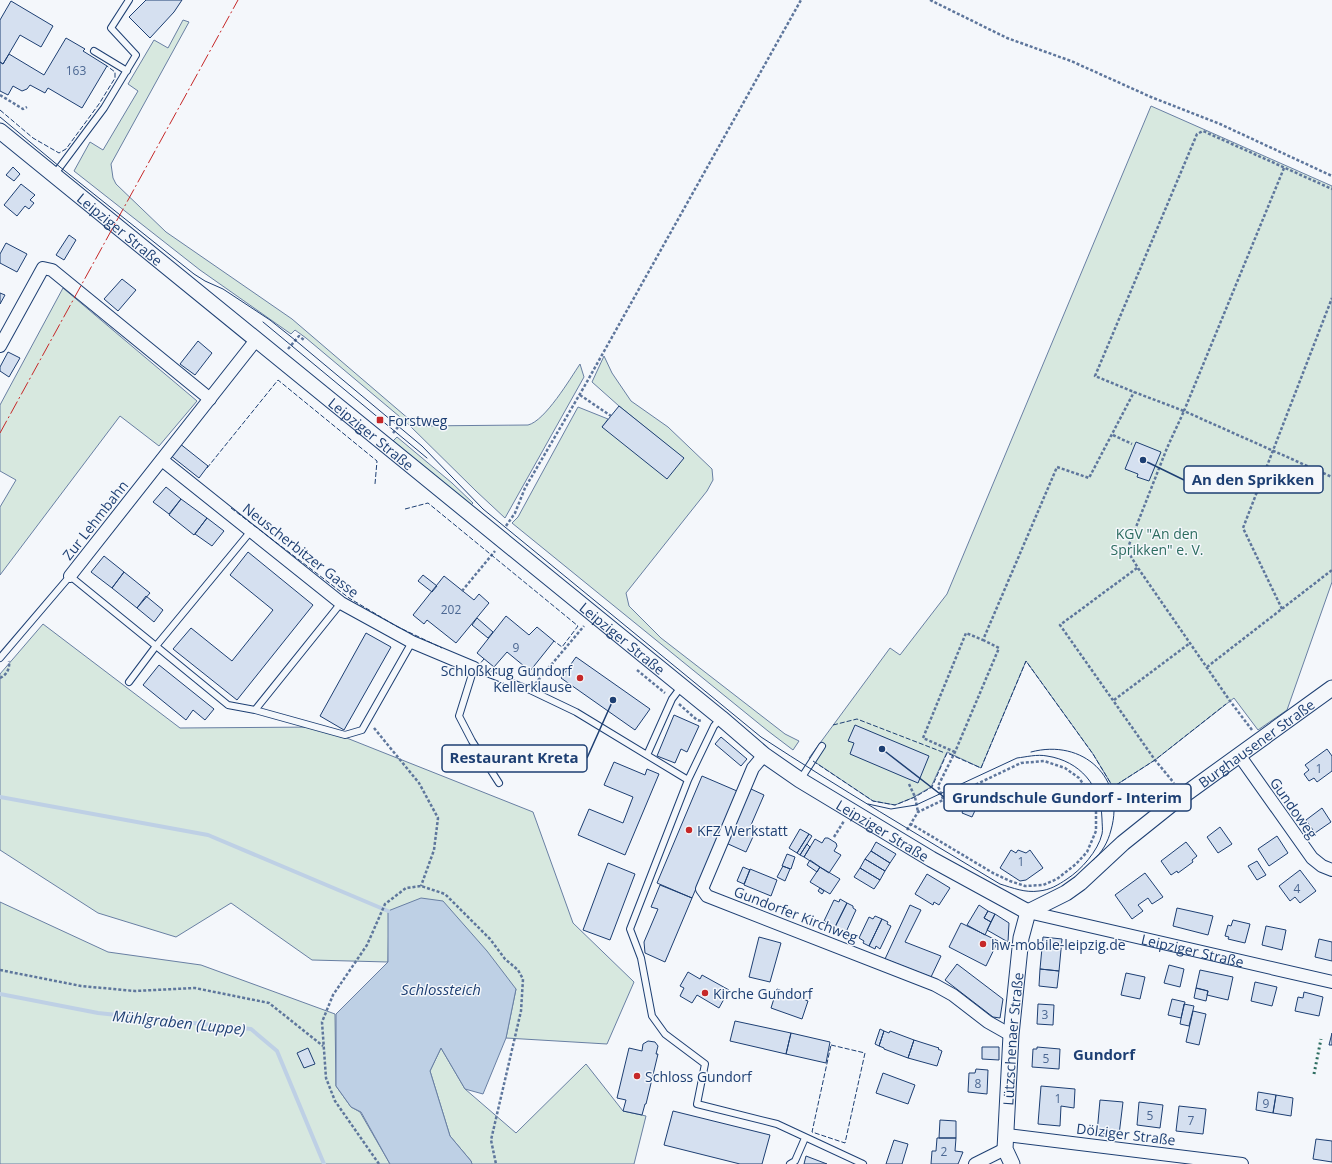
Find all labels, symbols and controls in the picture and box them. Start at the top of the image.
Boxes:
house number: 163 [66,62,86,79]
street label: Leipziger Straße [73,188,167,269]
street label: Leipziger Straße [325,393,418,474]
place label: Forstweg [388,411,448,430]
marker: Forstweg [375,415,385,425]
callout: An den Sprikken [1184,466,1323,493]
text: An den Sprikken [1192,469,1314,489]
street label: Zur Lehmbahn [58,476,132,564]
street label: Neuscherbitzer Gasse [239,499,363,601]
park label: KGV "An den Sprikken" e. V. [1110,524,1204,559]
street label: Leipziger Straße [576,597,670,679]
house number: 202 [441,601,461,618]
house number: 9 [513,639,520,656]
place label: Schloßkrug Gundorf Kellerklause [441,661,573,696]
marker: Schloßkrug Gundorf Kellerklause [575,673,585,683]
street label: Burghausener Straße [1194,694,1318,791]
callout: Restaurant Kreta [442,745,587,772]
text: Restaurant Kreta [450,747,579,767]
house number: 1 [1316,760,1322,777]
street label: Gundoweg [1266,774,1322,843]
callout: Grundschule Gundorf - Interim [944,784,1191,811]
text: Grundschule Gundorf - Interim [952,787,1182,807]
street label: Leipziger Straße [833,795,933,865]
place label: KFZ Werkstatt [697,821,788,840]
marker: KFZ Werkstatt [684,825,694,835]
house number: 1 [1018,853,1024,870]
house number: 4 [1294,880,1301,897]
street label: Gundorfer Kirchweg [731,882,861,947]
street label: Leipziger Straße [1139,929,1246,971]
place label: hw-mobile-leipzig.de [991,935,1126,954]
marker: hw-mobile-leipzig.de [978,939,988,949]
street label: Lützschenaer Straße [998,971,1027,1106]
water label: Schlossteich [401,979,481,999]
place label: Kirche Gundorf [713,984,814,1003]
marker: Kirche Gundorf [700,988,710,998]
water label: Mühlgraben (Luppe) [111,1005,247,1039]
house number: 3 [1042,1006,1049,1023]
district label: Gundorf [1073,1044,1136,1064]
house number: 5 [1043,1050,1050,1067]
place label: Schloss Gundorf [645,1067,753,1086]
marker: Schloss Gundorf [632,1071,642,1081]
house number: 8 [975,1075,982,1092]
house number: 1 [1055,1090,1061,1107]
house number: 9 [1263,1095,1270,1112]
house number: 5 [1147,1107,1154,1124]
house number: 7 [1188,1112,1195,1129]
street label: Dölziger Straße [1075,1118,1177,1150]
house number: 2 [941,1143,948,1160]

